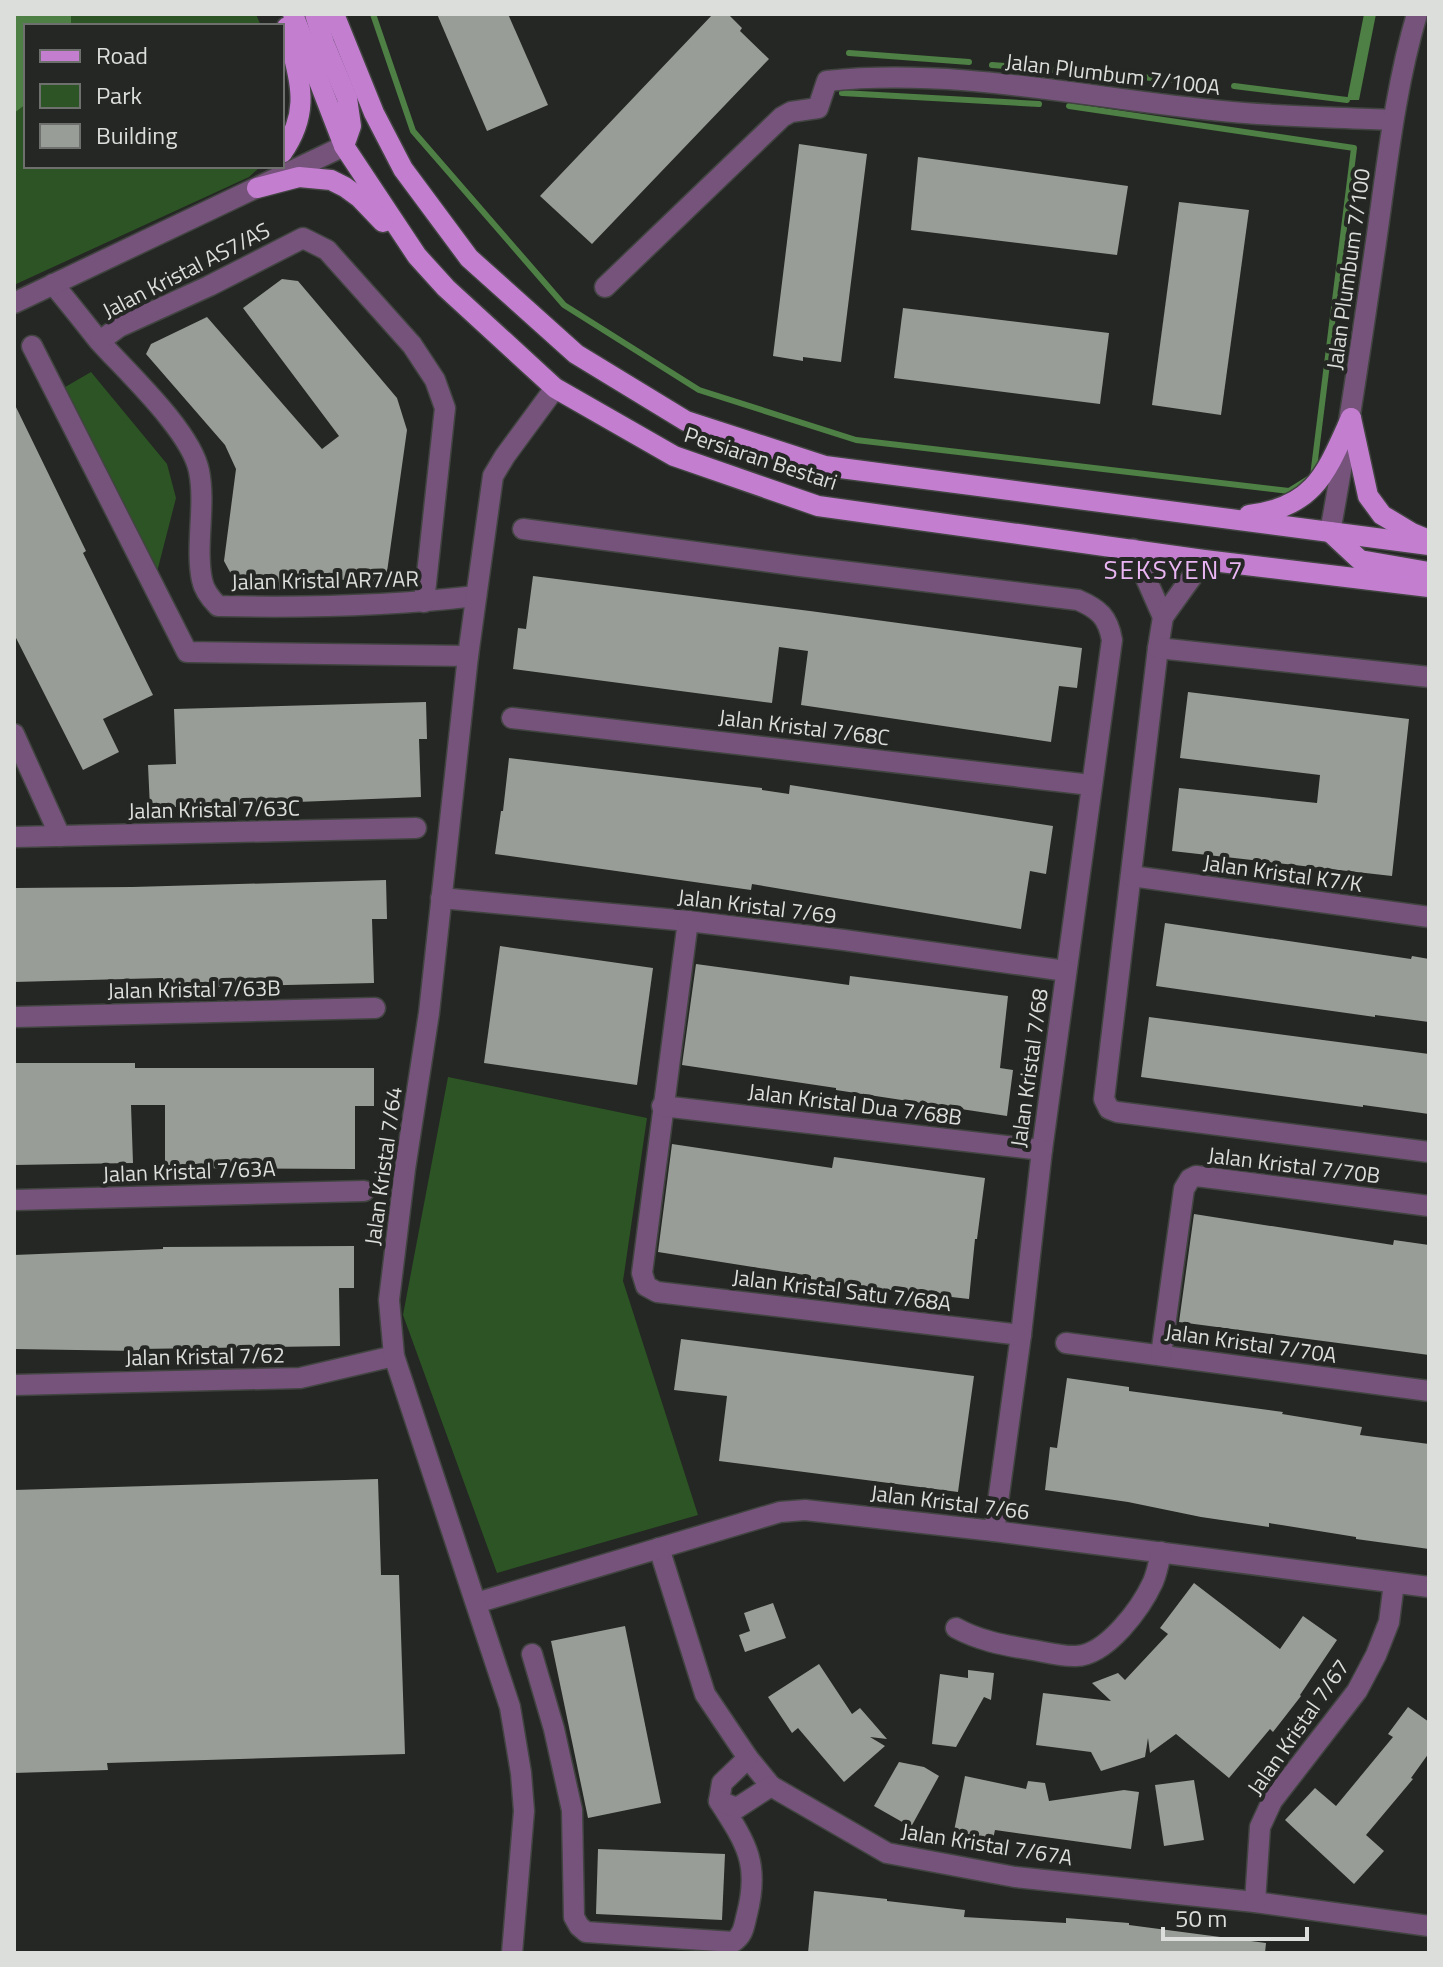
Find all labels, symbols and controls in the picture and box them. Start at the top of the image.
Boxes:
legend [24,24,284,168]
text: Road [96,37,148,73]
street label: Jalan Plumbum 7/100A [1004,44,1222,104]
text: Park [96,77,142,113]
text: Building [96,117,178,153]
street label: Jalan Plumbum 7/100 [1317,166,1379,372]
street label: Jalan Kristal AS7/AS [96,213,276,327]
street label: Persiaran Bestari [680,417,842,499]
district label: SEKSYEN 7 [1103,550,1245,589]
street label: Jalan Kristal AR7/AR [231,561,419,599]
street label: Jalan Kristal 7/68C [717,700,891,754]
street label: Jalan Kristal 7/63C [128,791,300,827]
street label: Jalan Kristal K7/K [1201,845,1365,901]
street label: Jalan Kristal 7/69 [676,879,838,933]
street label: Jalan Kristal 7/63B [107,970,281,1008]
street label: Jalan Kristal 7/68 [1001,986,1057,1150]
street label: Jalan Kristal Dua 7/68B [746,1074,964,1134]
street label: Jalan Kristal 7/64 [355,1084,411,1248]
street label: Jalan Kristal 7/70B [1206,1138,1382,1192]
street label: Jalan Kristal 7/63A [102,1151,276,1191]
street label: Jalan Kristal Satu 7/68A [731,1260,953,1320]
street label: Jalan Kristal 7/70A [1163,1314,1339,1372]
street label: Jalan Kristal 7/62 [125,1338,285,1374]
street label: Jalan Kristal 7/66 [869,1475,1031,1529]
street label: Jalan Kristal 7/67 [1238,1652,1358,1802]
street label: Jalan Kristal 7/67A [899,1814,1075,1874]
scale bar [1163,1891,1307,1941]
text: 50 m [1175,1900,1227,1936]

